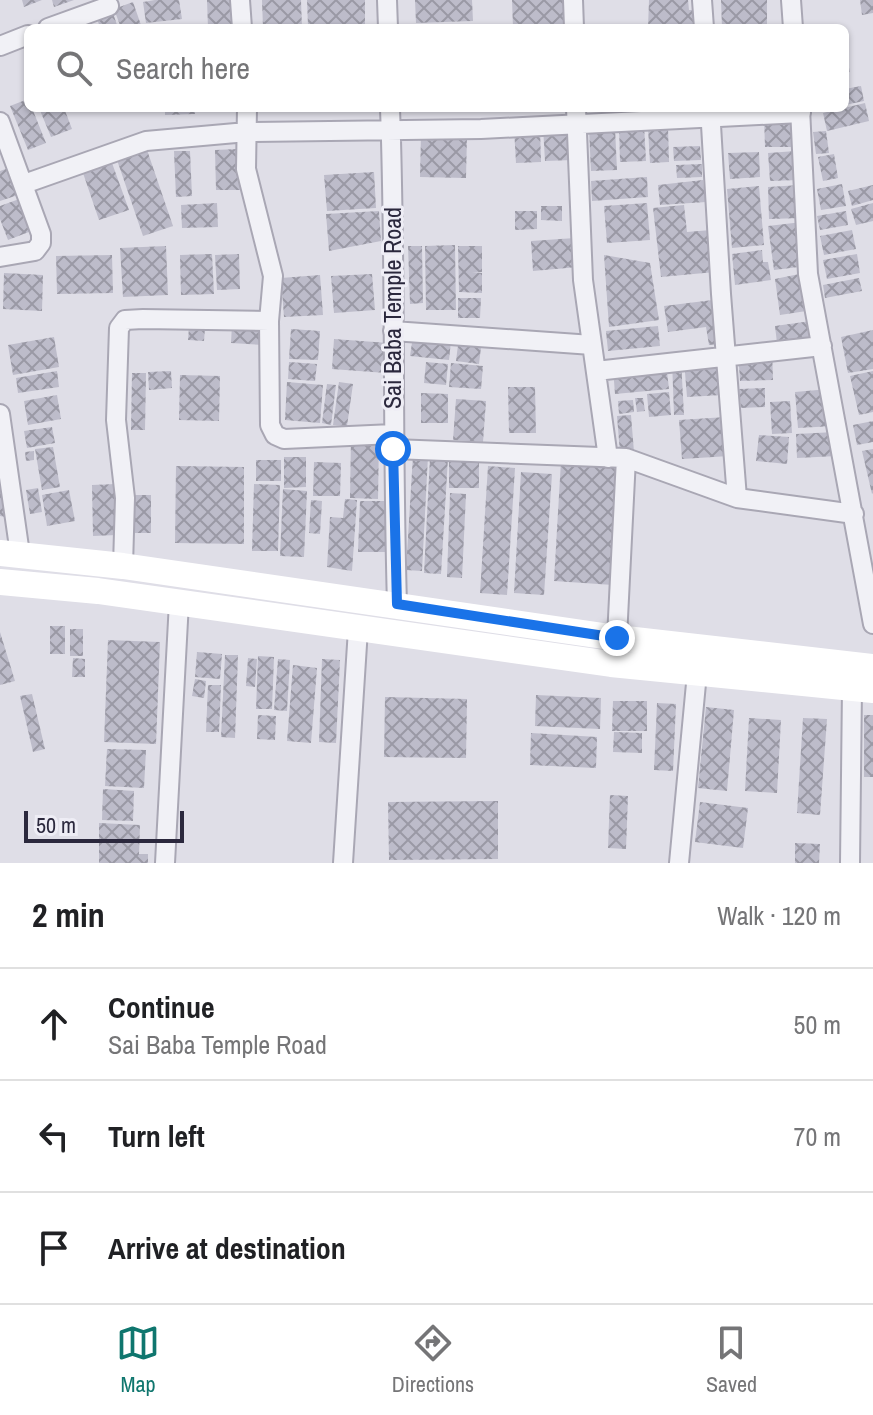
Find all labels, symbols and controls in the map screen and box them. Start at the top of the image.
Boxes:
search box [24,24,849,112]
icon: search [52,46,96,90]
text: Search here [116,48,250,88]
street label: Sai Baba Temple Road [376,207,408,409]
route start [375,431,411,467]
route end [599,620,635,656]
scale bar [24,807,184,843]
text: 50 m [36,810,76,840]
text: 2 min [32,892,105,938]
text: Walk · 120 m [717,898,841,933]
text: Continue [108,987,215,1027]
icon: ahead [32,1002,76,1046]
text: 50 m [794,1007,841,1042]
text: Sai Baba Temple Road [108,1027,327,1062]
icon: left [32,1114,76,1158]
text: Turn left [108,1116,205,1156]
text: 70 m [794,1119,841,1154]
icon: arrive [32,1226,76,1270]
text: Arrive at destination [108,1228,346,1268]
tab: Map [116,1321,160,1399]
tab: Directions [392,1321,474,1399]
tab: Saved [706,1321,757,1399]

